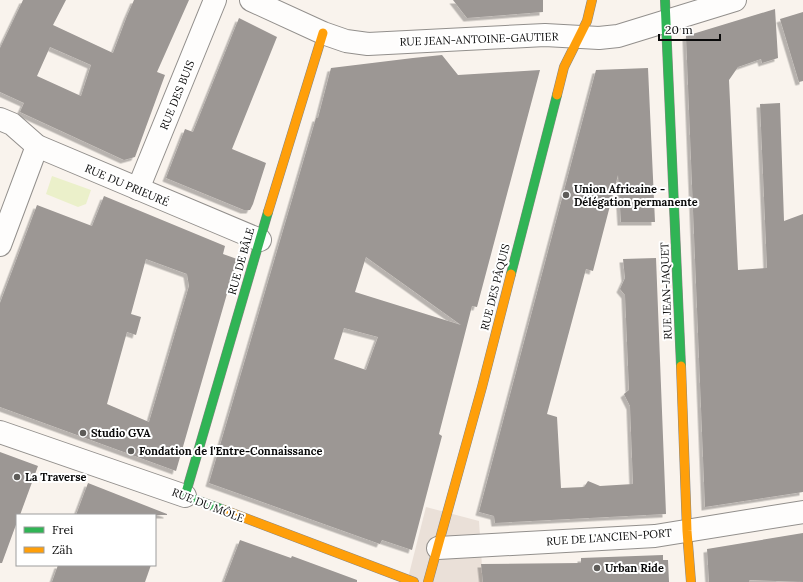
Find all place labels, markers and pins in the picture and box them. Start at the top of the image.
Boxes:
place label: Union Africaine - Délégation permanente [574,182,698,209]
marker: Union Africaine - Délégation permanente [561,190,571,200]
place label: Studio GVA [91,426,151,440]
marker: Studio GVA [78,428,88,438]
place label: Fondation de l'Entre-Connaissance [139,444,322,458]
marker: Fondation de l'Entre-Connaissance [126,446,136,456]
place label: La Traverse [25,470,87,484]
marker: La Traverse [12,472,22,482]
place label: Urban Ride [605,561,664,575]
marker: Urban Ride [592,563,602,573]

